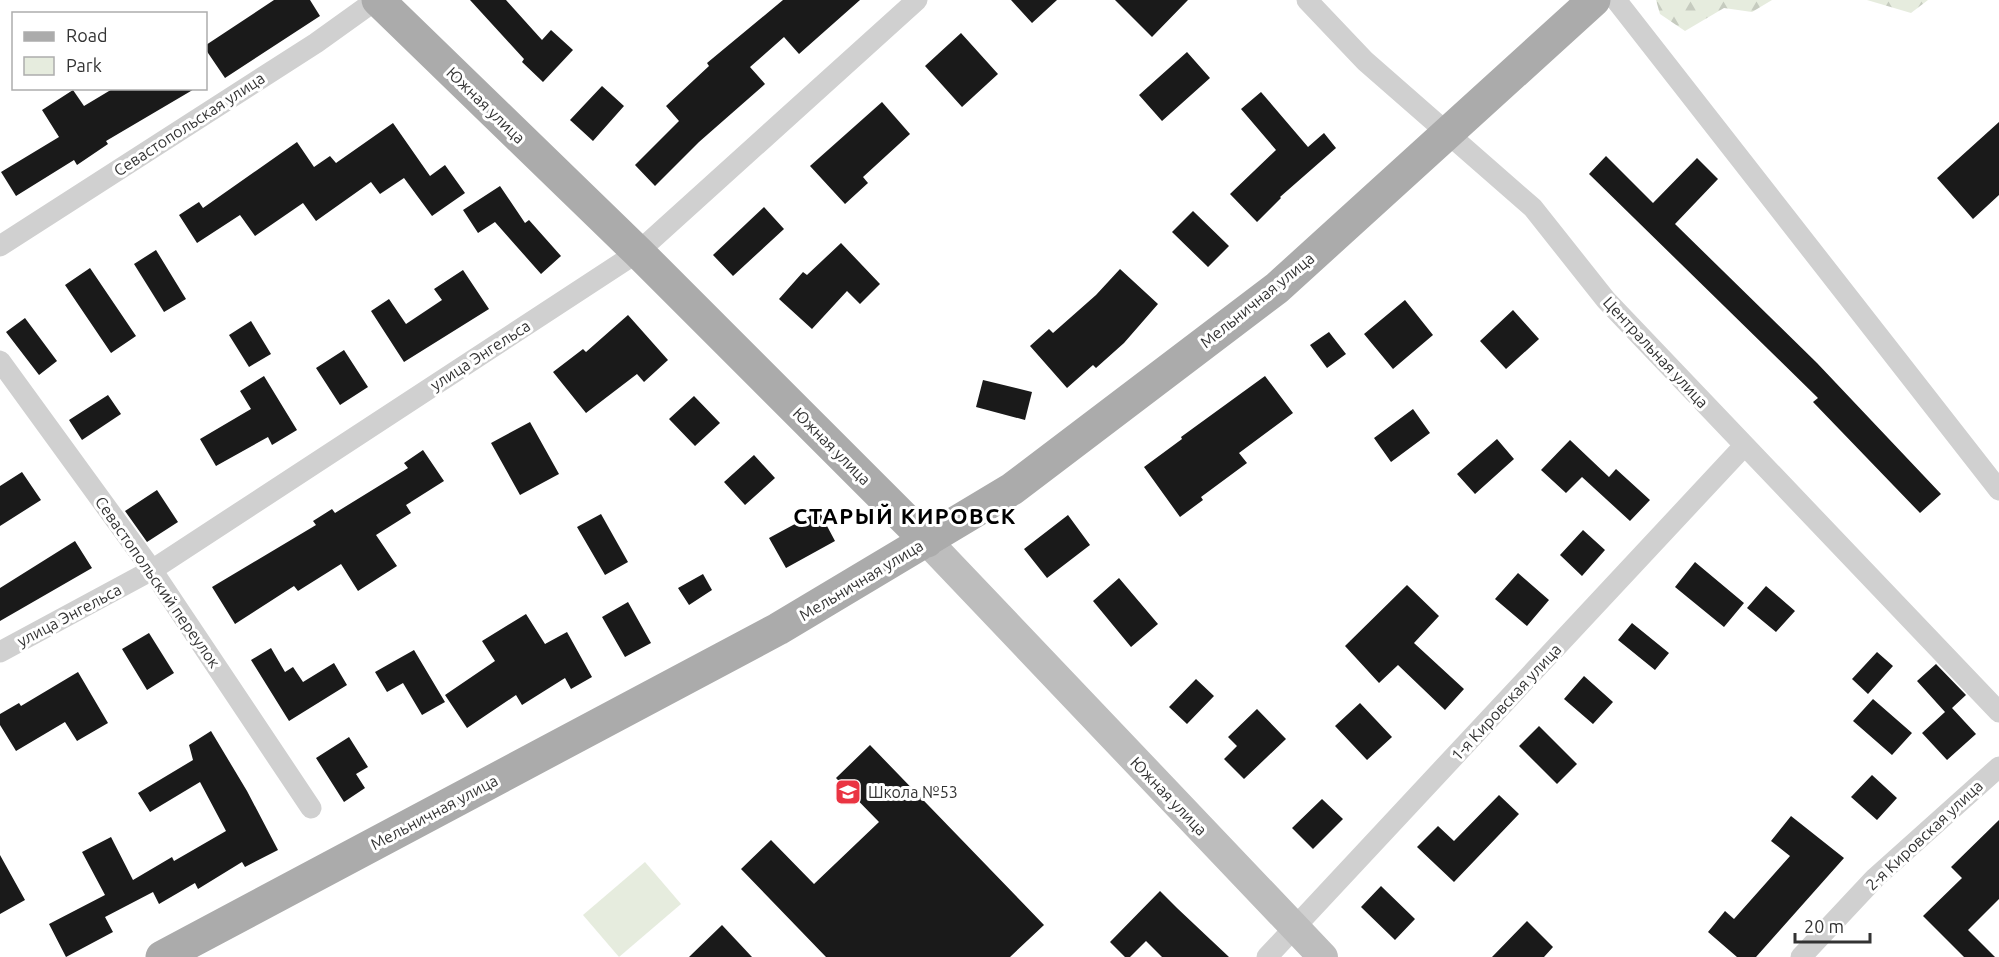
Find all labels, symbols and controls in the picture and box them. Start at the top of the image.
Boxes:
legend [12,12,207,90]
text: Road [66,25,108,45]
text: Park [66,55,102,75]
street label: Южная улица [443,63,529,147]
street label: Севастопольская улица [110,69,268,179]
street label: Мельничная улица [1196,249,1318,351]
street label: Центральная улица [1600,293,1712,411]
street label: улица Энгельса [427,316,533,394]
street label: Южная улица [790,404,874,488]
street label: Севастопольский переулок [92,493,224,671]
district label: СТАРЫЙ КИРОВСК [793,503,1017,528]
street label: Мельничная улица [796,536,926,624]
street label: улица Энгельса [14,580,124,650]
street label: 1-я Кировская улица [1447,640,1565,764]
street label: Южная улица [1127,753,1211,839]
street label: Мельничная улица [367,771,501,853]
street label: 2-я Кировская улица [1862,776,1986,894]
school or university icon: Школа №53 [833,777,863,807]
place label: Школа №53 [868,783,958,801]
scale bar [1795,906,1870,944]
text: 20 m [1804,916,1844,936]

